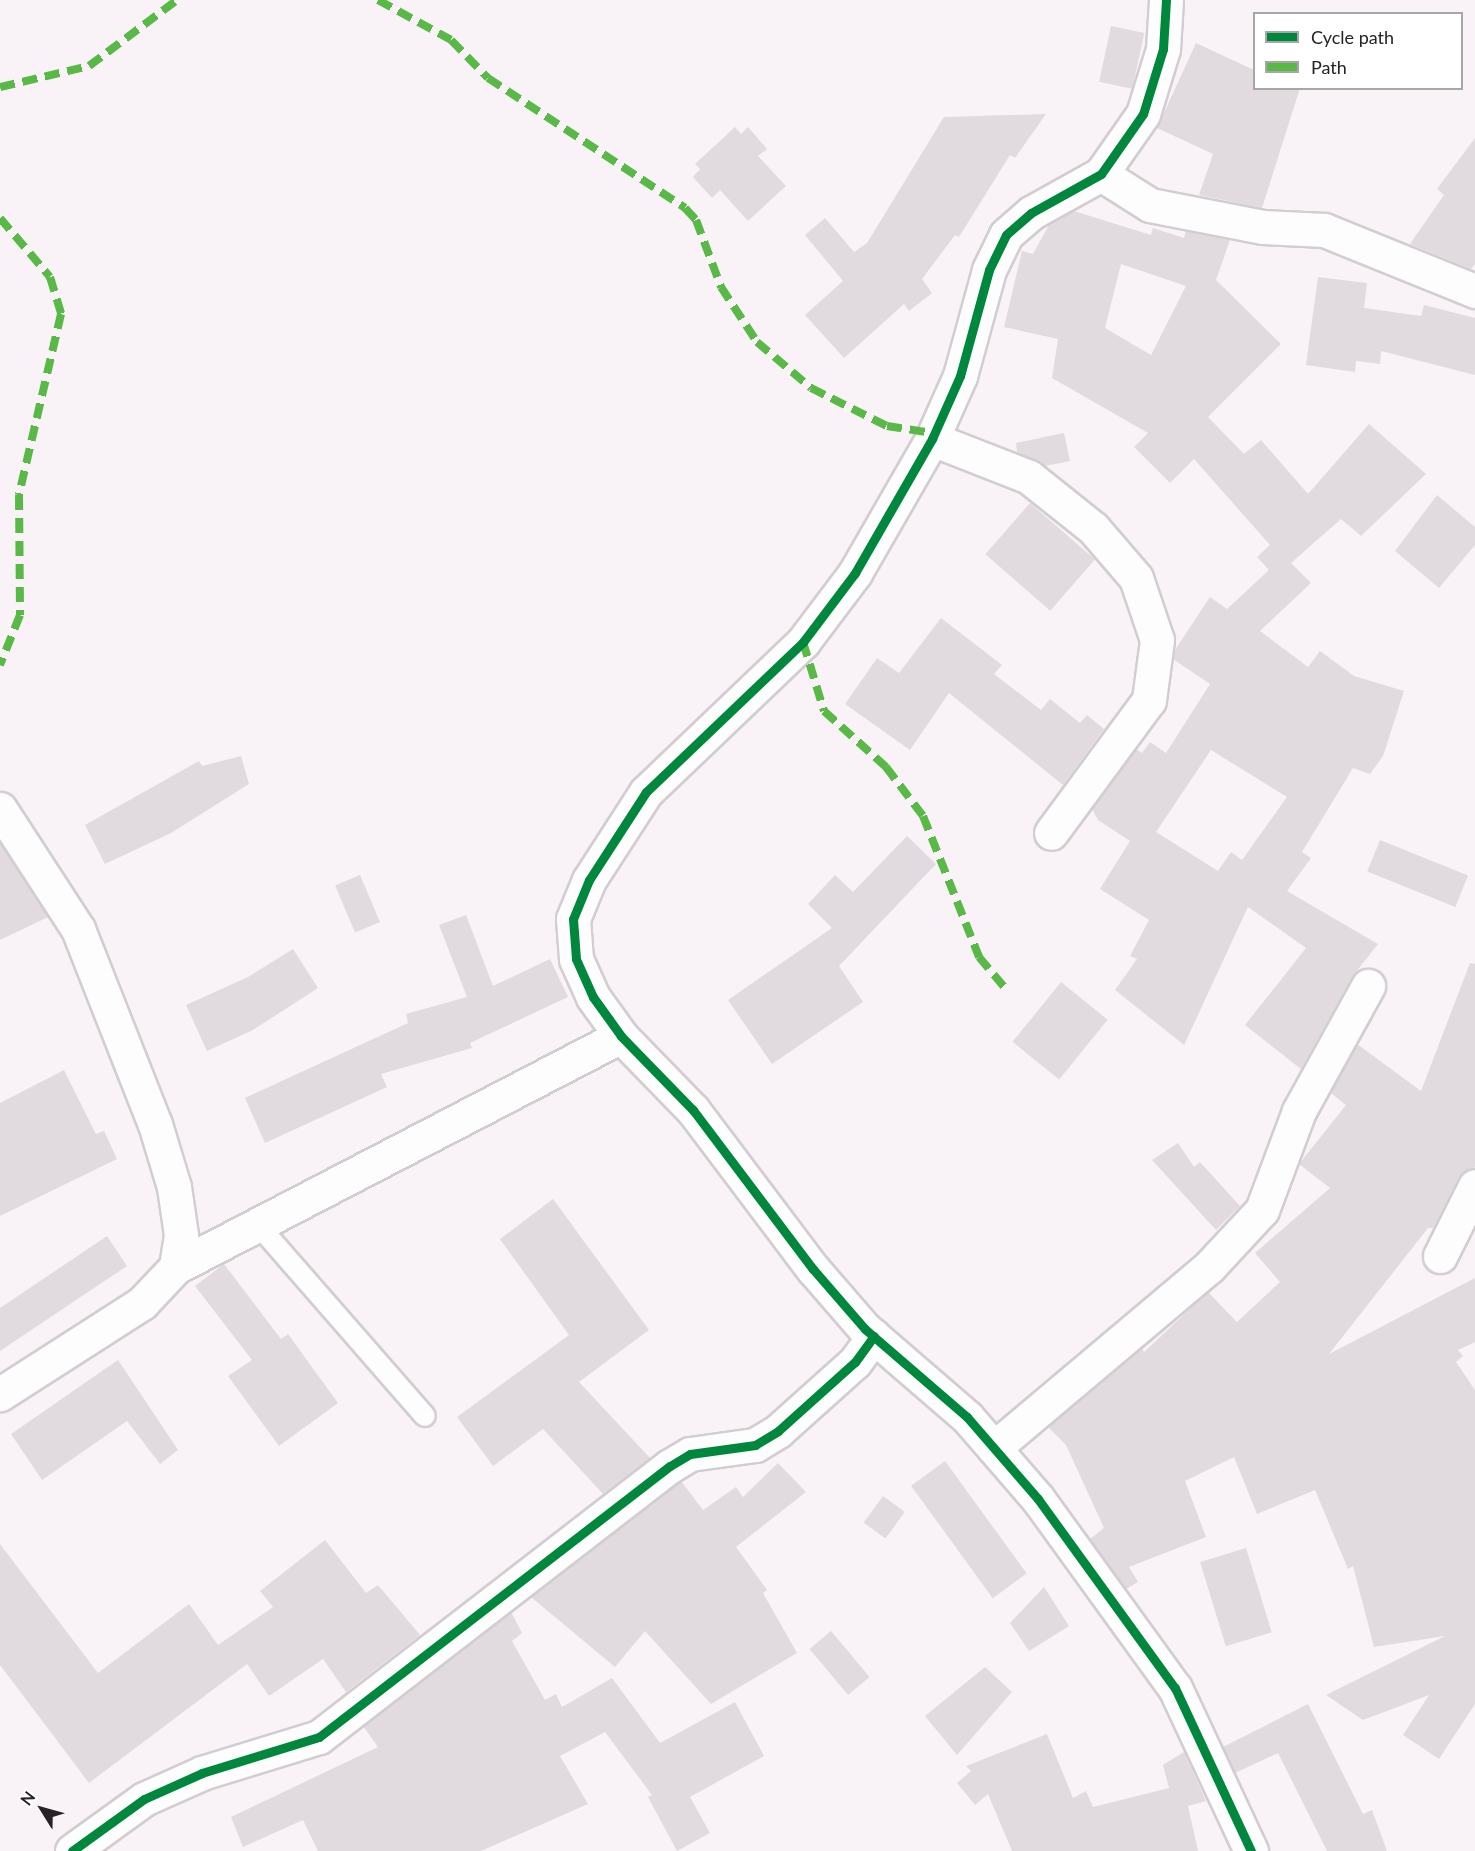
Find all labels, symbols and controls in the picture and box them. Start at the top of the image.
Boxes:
legend [1253,12,1463,90]
text: Cycle path [1311,26,1394,48]
text: Path [1311,56,1347,78]
north arrow [12,1779,72,1839]
text: N [16,1787,39,1809]

